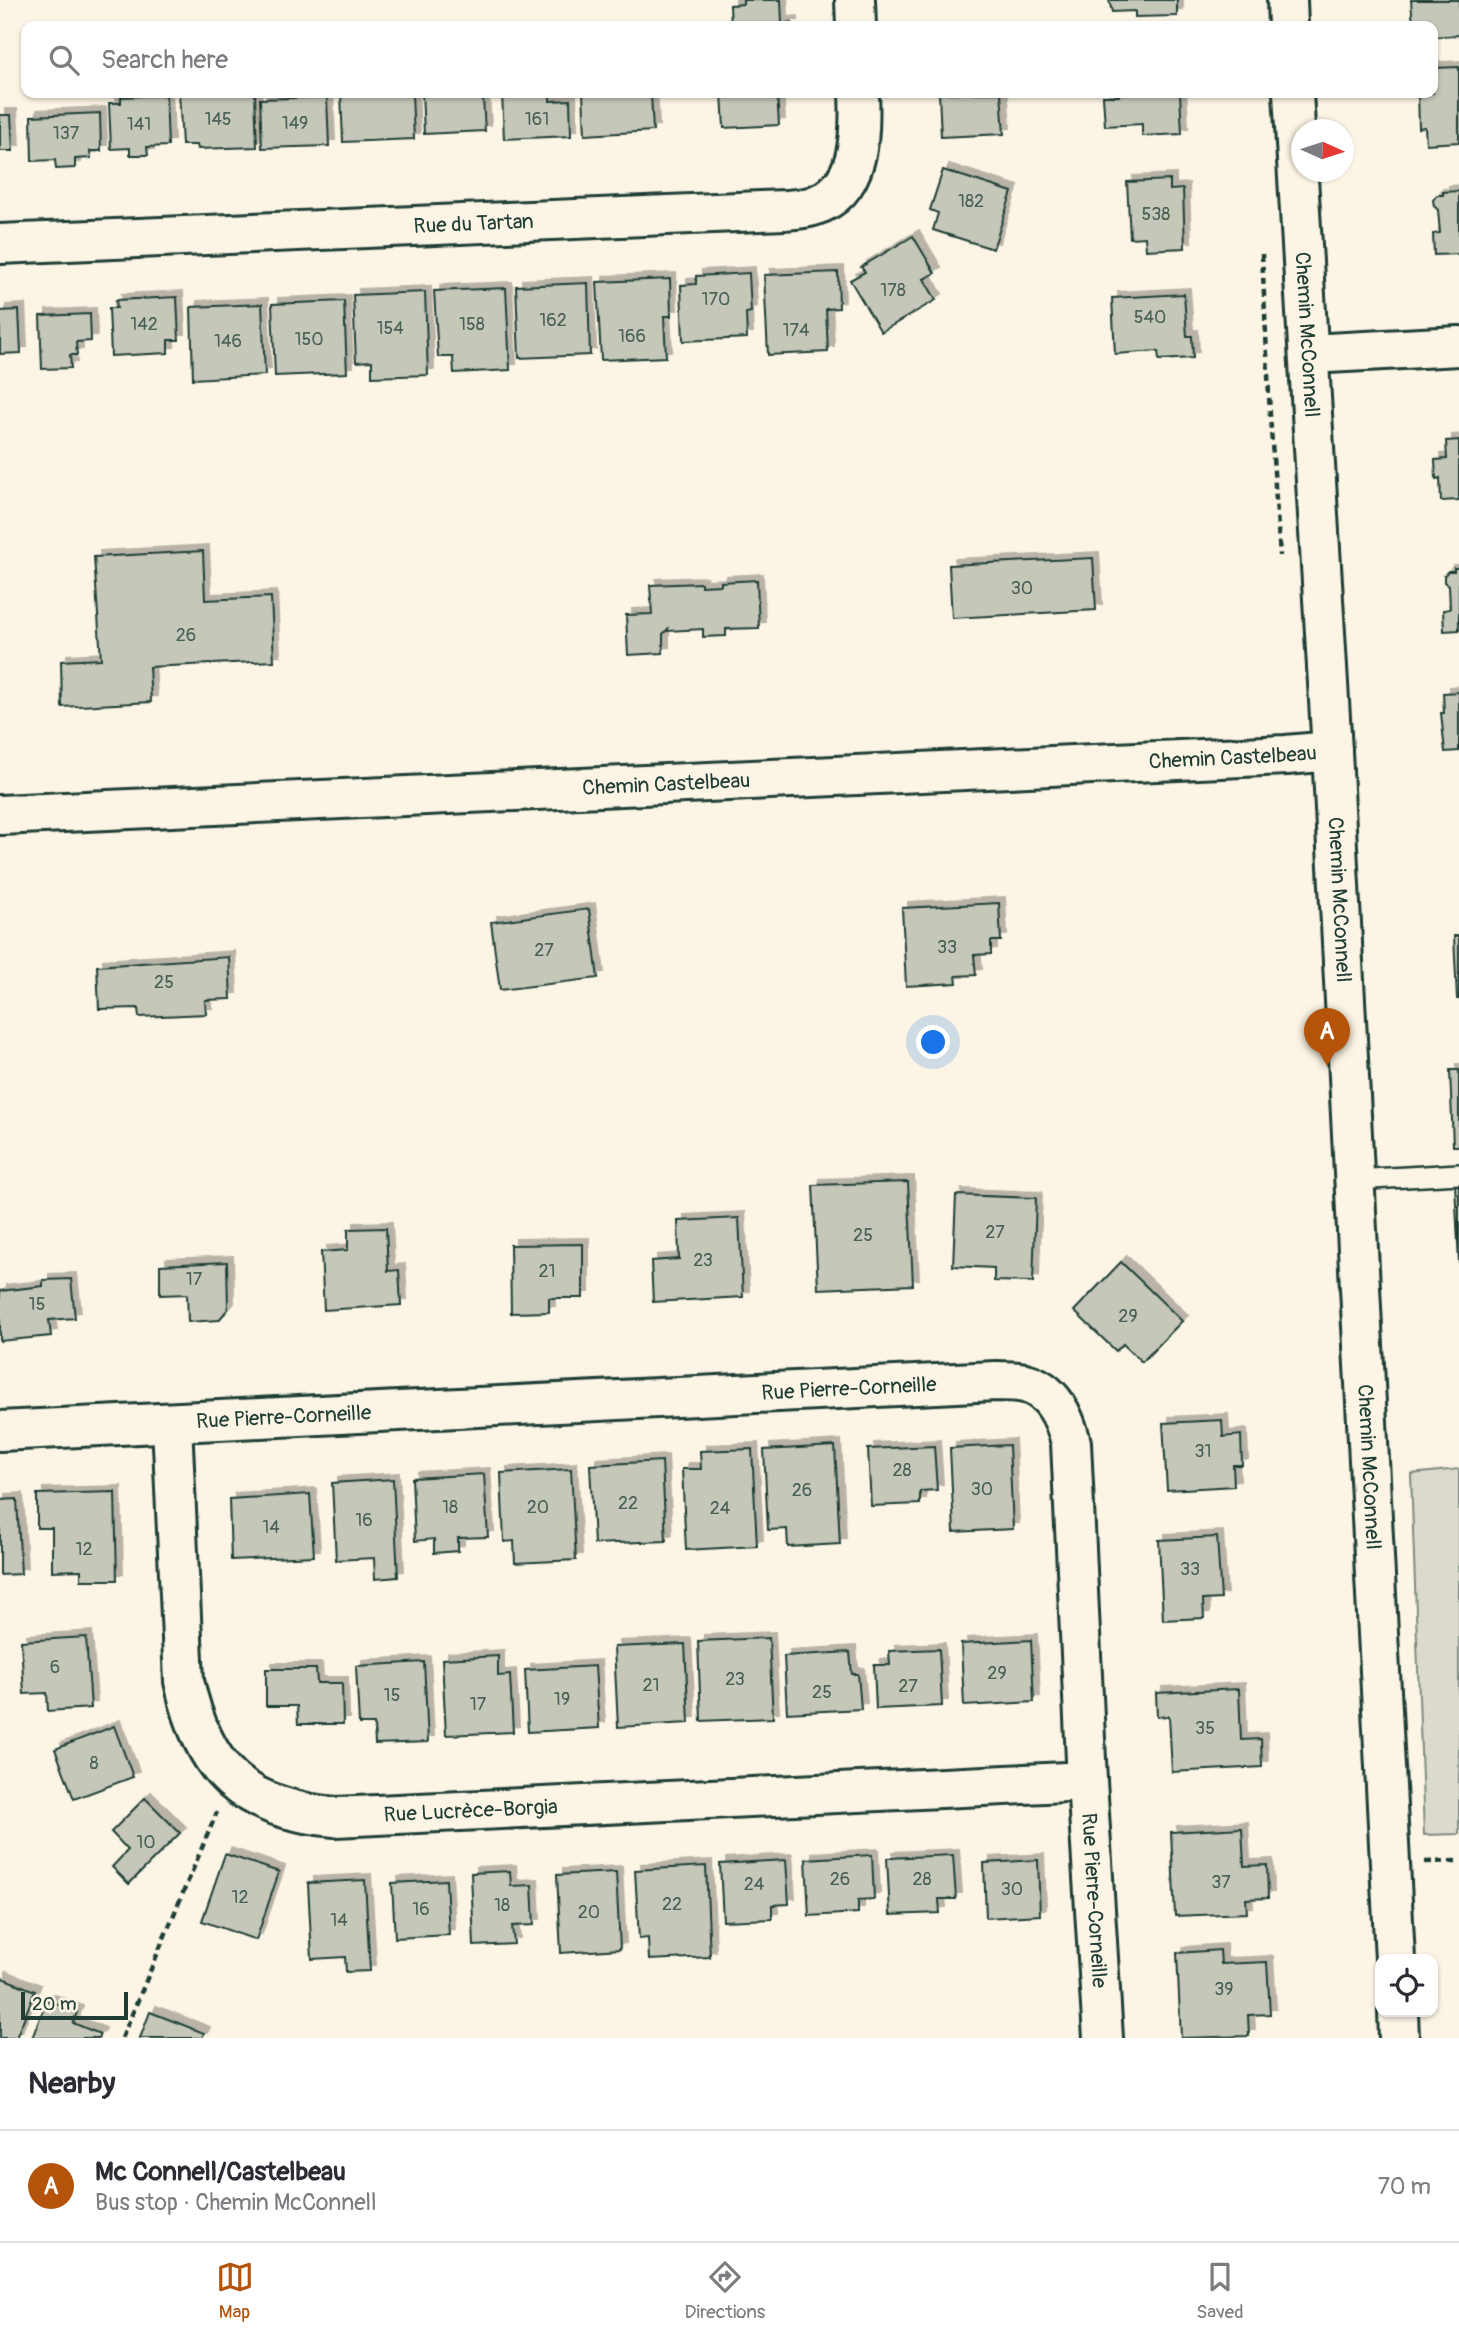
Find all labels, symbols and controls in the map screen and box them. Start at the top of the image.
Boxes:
search box [21,21,1438,98]
icon: search [45,41,83,79]
text: Search here [101,44,228,76]
house number: 145 [204,108,232,131]
house number: 161 [525,108,549,131]
house number: 149 [282,112,308,135]
house number: 141 [127,113,151,136]
north arrow [1291,119,1354,182]
house number: 137 [53,122,80,145]
house number: 182 [958,190,984,213]
house number: 538 [1142,203,1170,226]
street label: Rue du Tartan [413,208,534,240]
street label: Chemin McConnell [1288,251,1325,418]
house number: 178 [880,279,906,302]
house number: 170 [702,288,730,311]
house number: 540 [1134,306,1166,329]
house number: 162 [539,309,567,332]
house number: 142 [130,313,158,336]
house number: 158 [459,313,485,336]
house number: 154 [376,317,404,340]
house number: 174 [783,319,810,342]
house number: 166 [618,325,646,348]
house number: 150 [294,328,324,351]
house number: 146 [214,330,242,353]
house number: 30 [1011,577,1033,600]
house number: 26 [176,624,196,647]
street label: Chemin Castelbeau [1148,739,1318,775]
street label: Chemin Castelbeau [582,767,751,802]
street label: Chemin McConnell [1321,816,1357,983]
house number: 33 [937,936,957,959]
house number: 27 [534,939,554,962]
house number: 25 [154,971,174,994]
pin: A [1304,1008,1350,1066]
your location [916,1025,950,1059]
house number: 27 [985,1221,1005,1244]
house number: 25 [853,1224,873,1247]
house number: 23 [693,1249,713,1272]
house number: 21 [538,1260,556,1283]
house number: 17 [186,1268,203,1291]
house number: 15 [29,1293,45,1316]
house number: 29 [1118,1305,1138,1328]
street label: Rue Pierre-Corneille [761,1371,938,1407]
street label: Chemin McConnell [1351,1384,1387,1550]
street label: Rue Pierre-Corneille [195,1399,373,1435]
house number: 31 [1194,1440,1212,1463]
house number: 28 [892,1459,912,1482]
house number: 30 [971,1478,993,1501]
house number: 26 [792,1479,812,1502]
house number: 22 [618,1492,638,1515]
house number: 18 [442,1496,458,1519]
house number: 20 [527,1496,549,1519]
house number: 24 [710,1497,731,1520]
house number: 16 [355,1509,373,1532]
house number: 14 [262,1516,280,1539]
house number: 12 [75,1538,93,1561]
house number: 33 [1180,1558,1200,1581]
house number: 6 [50,1656,60,1679]
house number: 29 [987,1662,1007,1685]
house number: 23 [725,1668,745,1691]
house number: 21 [642,1674,660,1697]
house number: 27 [898,1675,918,1698]
house number: 25 [812,1681,832,1704]
house number: 15 [384,1684,400,1707]
house number: 19 [554,1688,570,1711]
house number: 17 [470,1693,487,1716]
house number: 35 [1195,1717,1215,1740]
house number: 8 [89,1752,99,1775]
street label: Rue Lucrèce-Borgia [383,1793,558,1829]
street label: Rue Pierre-Corneille [1075,1812,1113,1989]
house number: 10 [136,1831,156,1854]
house number: 26 [830,1868,850,1891]
house number: 28 [912,1868,932,1891]
house number: 37 [1211,1871,1231,1894]
house number: 24 [744,1873,765,1896]
house number: 30 [1001,1878,1023,1901]
house number: 12 [231,1886,249,1909]
house number: 22 [662,1893,682,1916]
house number: 18 [494,1894,510,1917]
house number: 16 [412,1898,430,1921]
house number: 20 [578,1901,600,1924]
house number: 14 [330,1909,348,1932]
map controls [1375,1954,1438,2017]
button: locate [1375,1954,1438,2017]
house number: 39 [1214,1978,1234,2001]
scale bar [21,1989,128,2021]
text: 20 m [32,1992,77,2016]
text: Nearby [28,2065,115,2102]
text: Mc Connell/Castelbeau [95,2156,346,2188]
text: A [44,2172,58,2201]
text: 70 m [1378,2172,1431,2201]
text: Bus stop · Chemin McConnell [95,2188,377,2217]
tab: Map [216,2258,254,2324]
tab: Directions [685,2258,765,2324]
tab: Saved [1196,2258,1243,2324]

